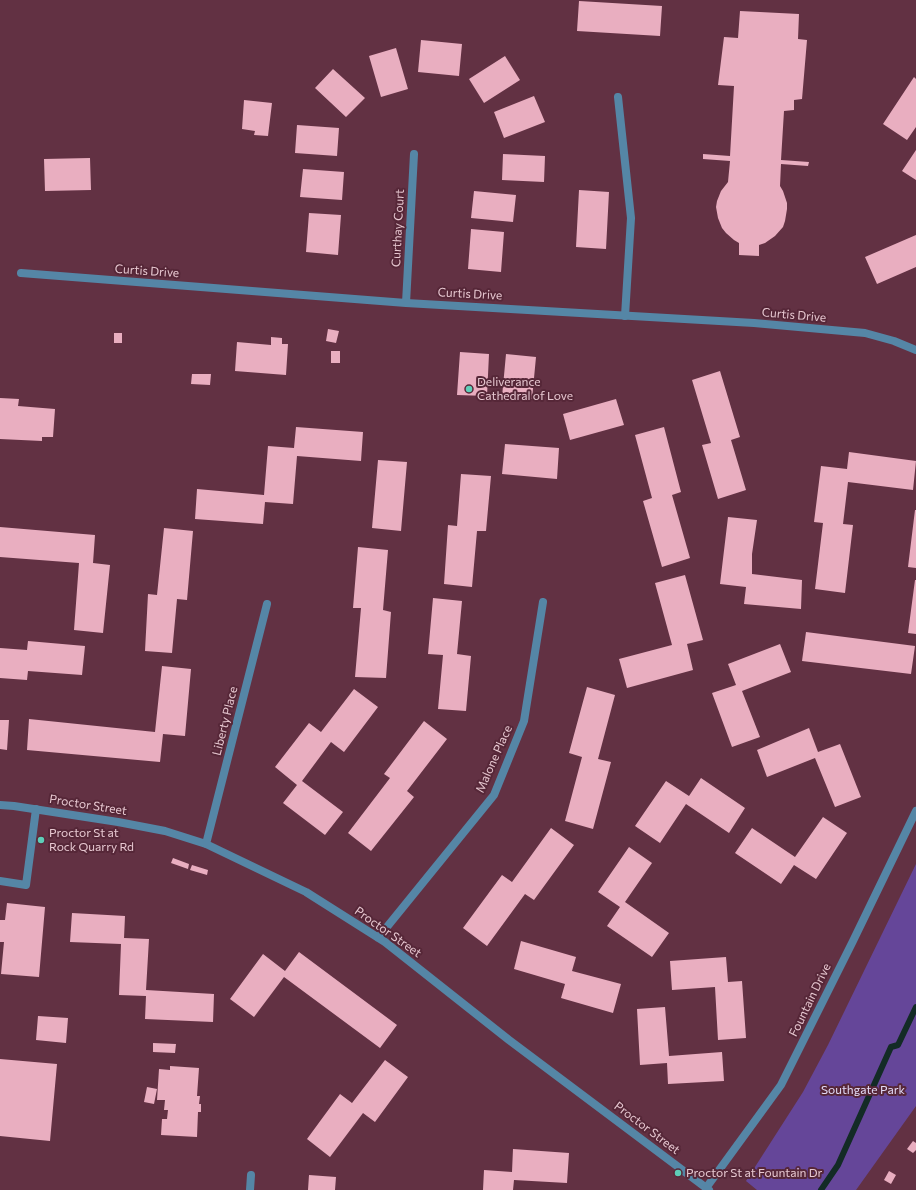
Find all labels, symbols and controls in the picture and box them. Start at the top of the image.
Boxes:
street label: Curthay Court [389,189,407,267]
street label: Curtis Drive [114,262,180,280]
street label: Curtis Drive [437,285,503,303]
street label: Curtis Drive [761,305,827,325]
place label: Deliverance Cathedral of Love [477,375,573,403]
marker: Deliverance Cathedral of Love [464,384,474,394]
street label: Liberty Place [209,685,241,757]
street label: Malone Place [473,723,515,795]
street label: Proctor Street [48,792,128,818]
place label: Proctor St at Rock Quarry Rd [49,826,134,854]
marker: Proctor St at Rock Quarry Rd [36,835,46,845]
street label: Proctor Street [352,904,424,960]
street label: Fountain Drive [786,961,834,1039]
park label: Southgate Park [821,1083,905,1097]
street label: Proctor Street [611,1099,683,1157]
place label: Proctor St at Fountain Dr [686,1166,822,1180]
marker: Proctor St at Fountain Dr [673,1168,683,1178]

